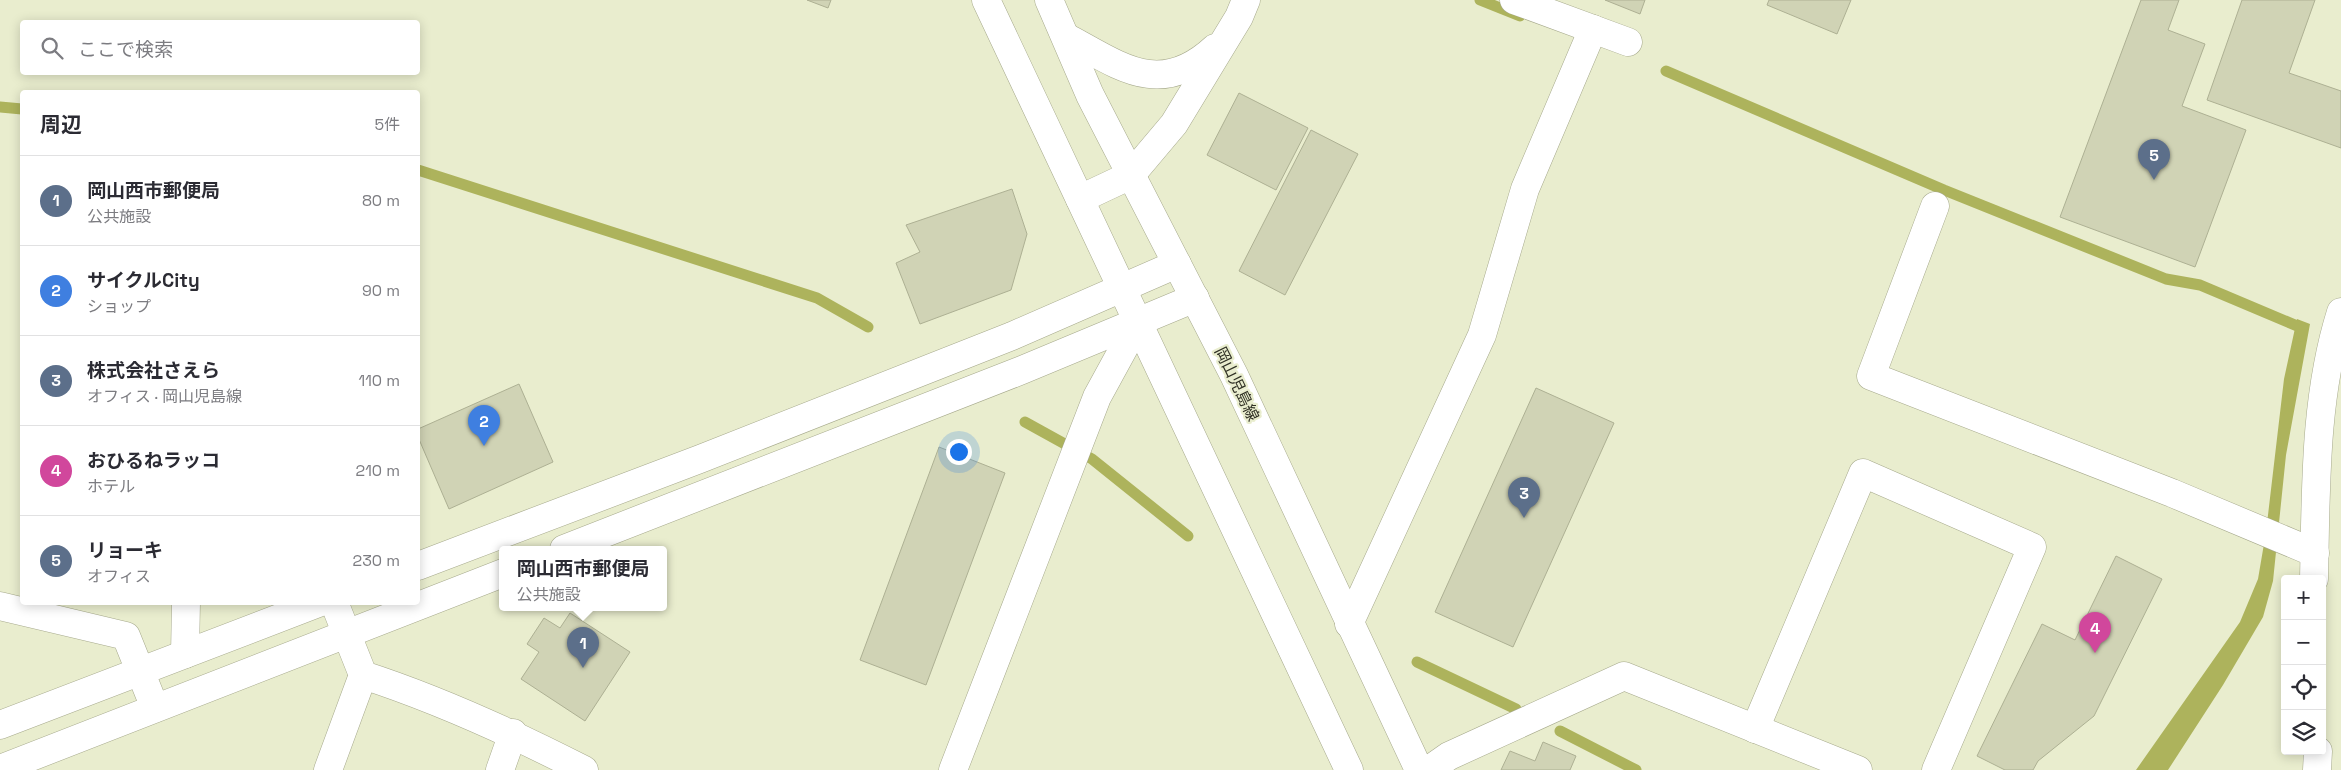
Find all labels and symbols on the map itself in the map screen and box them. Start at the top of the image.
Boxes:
pin: 5 [2138,139,2170,180]
street label: 岡山児島線 [1210,343,1264,425]
pin: 2 [468,405,500,446]
your location [946,439,972,465]
pin: 3 [1508,477,1540,518]
pin: 4 [2079,612,2111,653]
pin: 1 [567,627,599,668]

